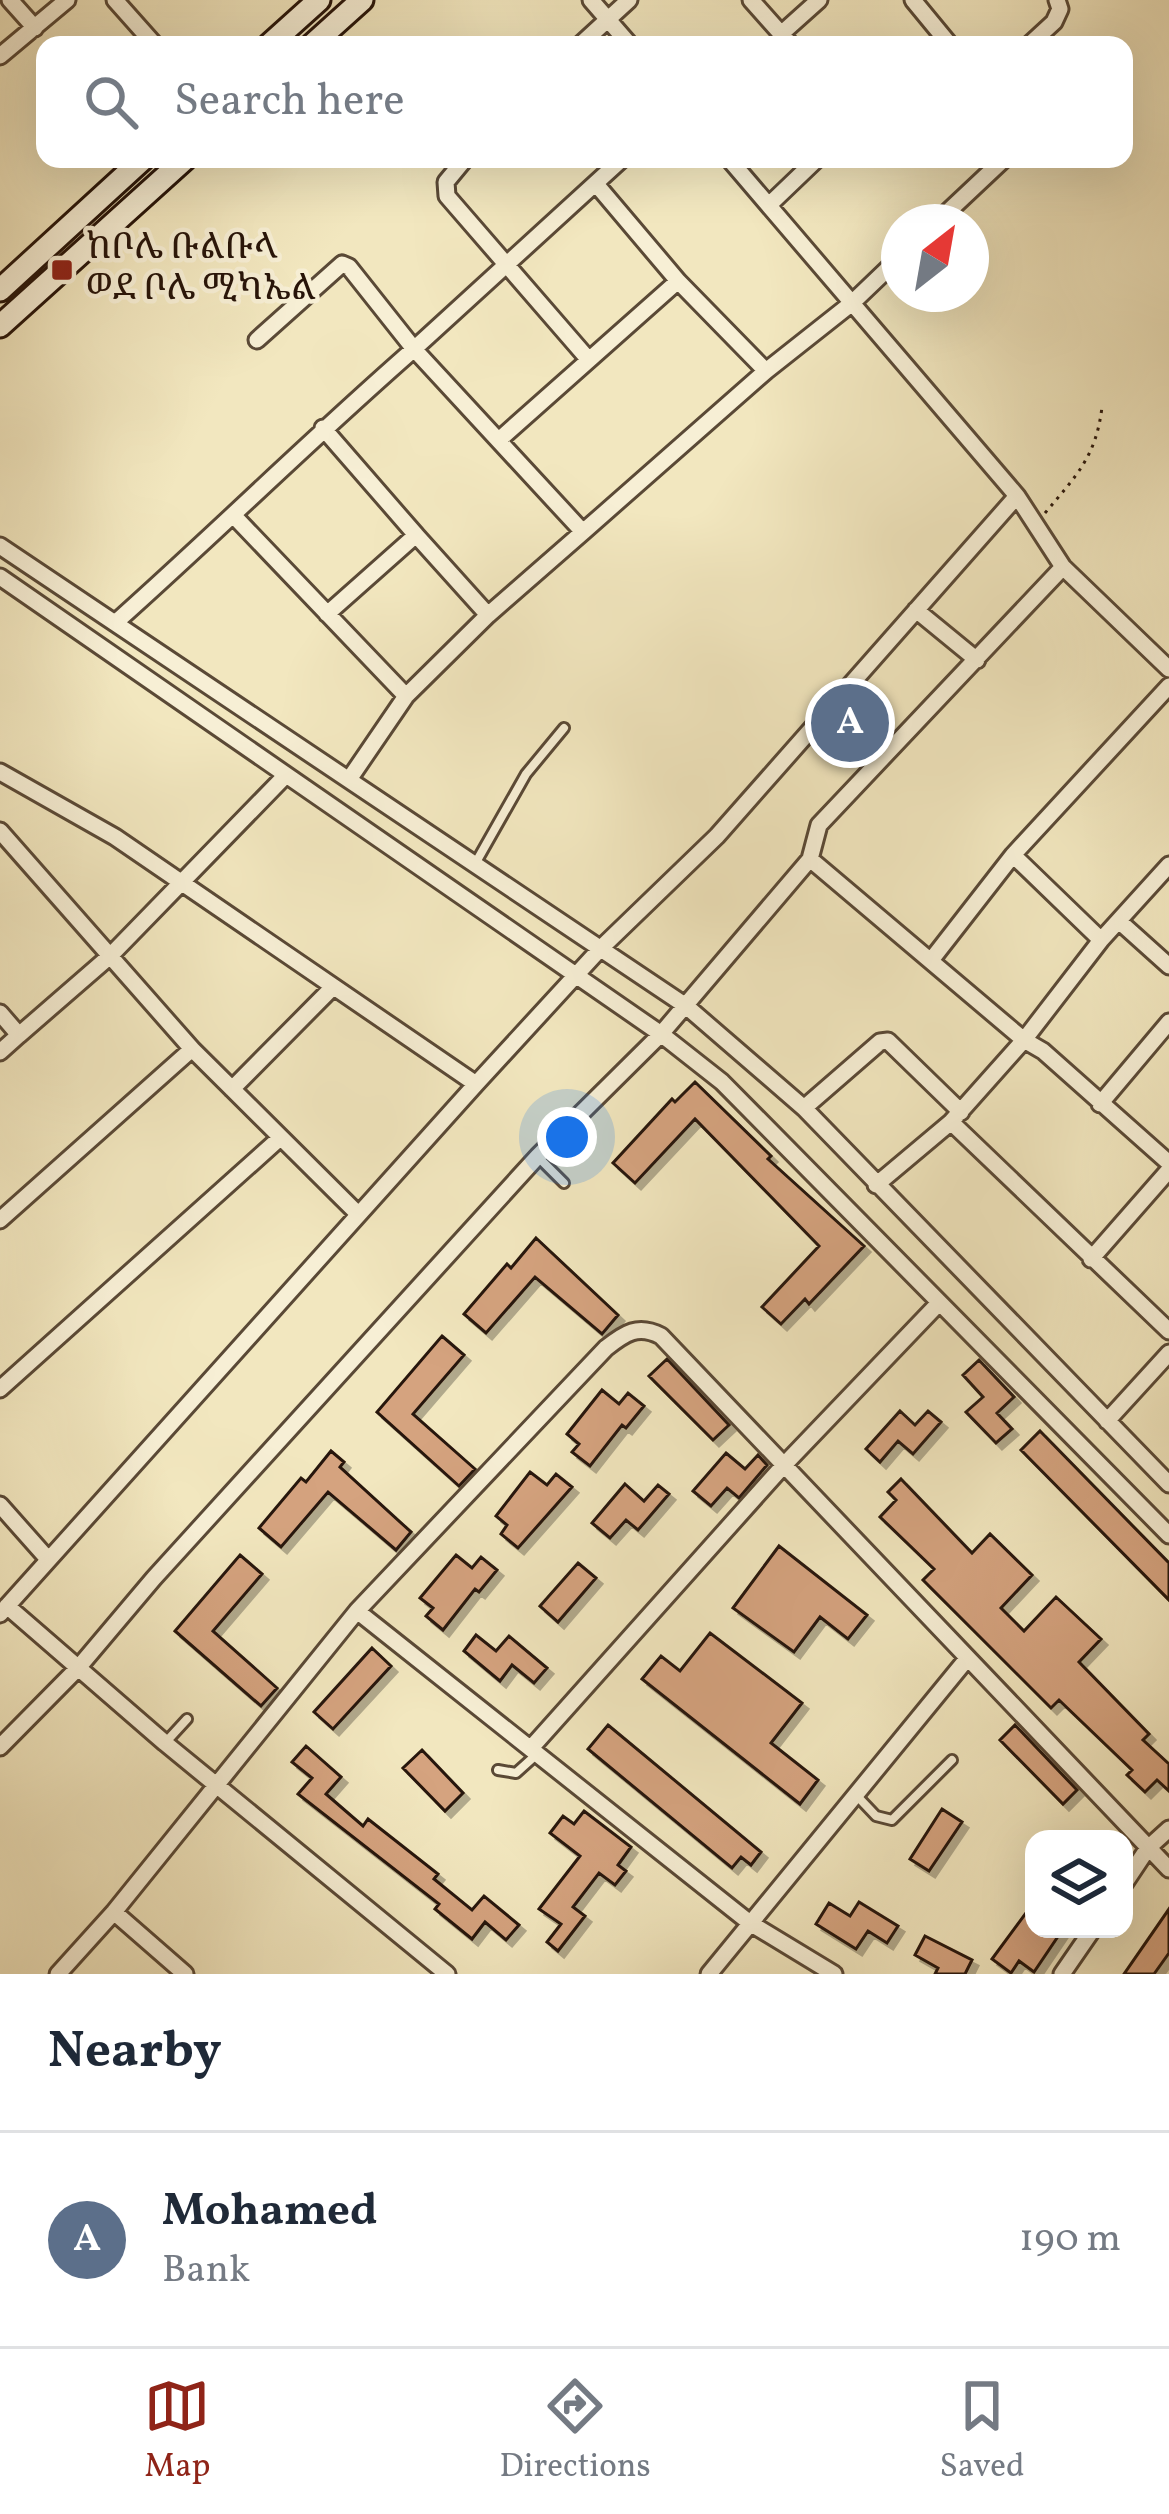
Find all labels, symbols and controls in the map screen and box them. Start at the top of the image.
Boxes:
search box [36,36,1133,168]
icon: search [78,69,144,135]
text: Search here [174,71,405,134]
north arrow [881,204,989,312]
place label: ከቦሌ ቡልቡላ ወደ ቦሌ ሚካኤል [86,224,316,315]
marker: ከቦሌ ቡልቡላ ወደ ቦሌ ሚካኤል [49,257,75,283]
pin: A [811,678,889,768]
your location [537,1107,597,1167]
map controls [1025,1830,1133,1938]
button: layers [1025,1830,1133,1938]
text: Nearby [48,2017,222,2088]
text: Mohamed [162,2181,377,2244]
text: A [73,2213,101,2267]
text: 190 m [1019,2213,1121,2267]
text: Bank [162,2244,250,2298]
tab: Map [144,2373,211,2491]
tab: Directions [499,2373,651,2491]
tab: Saved [940,2373,1025,2491]

